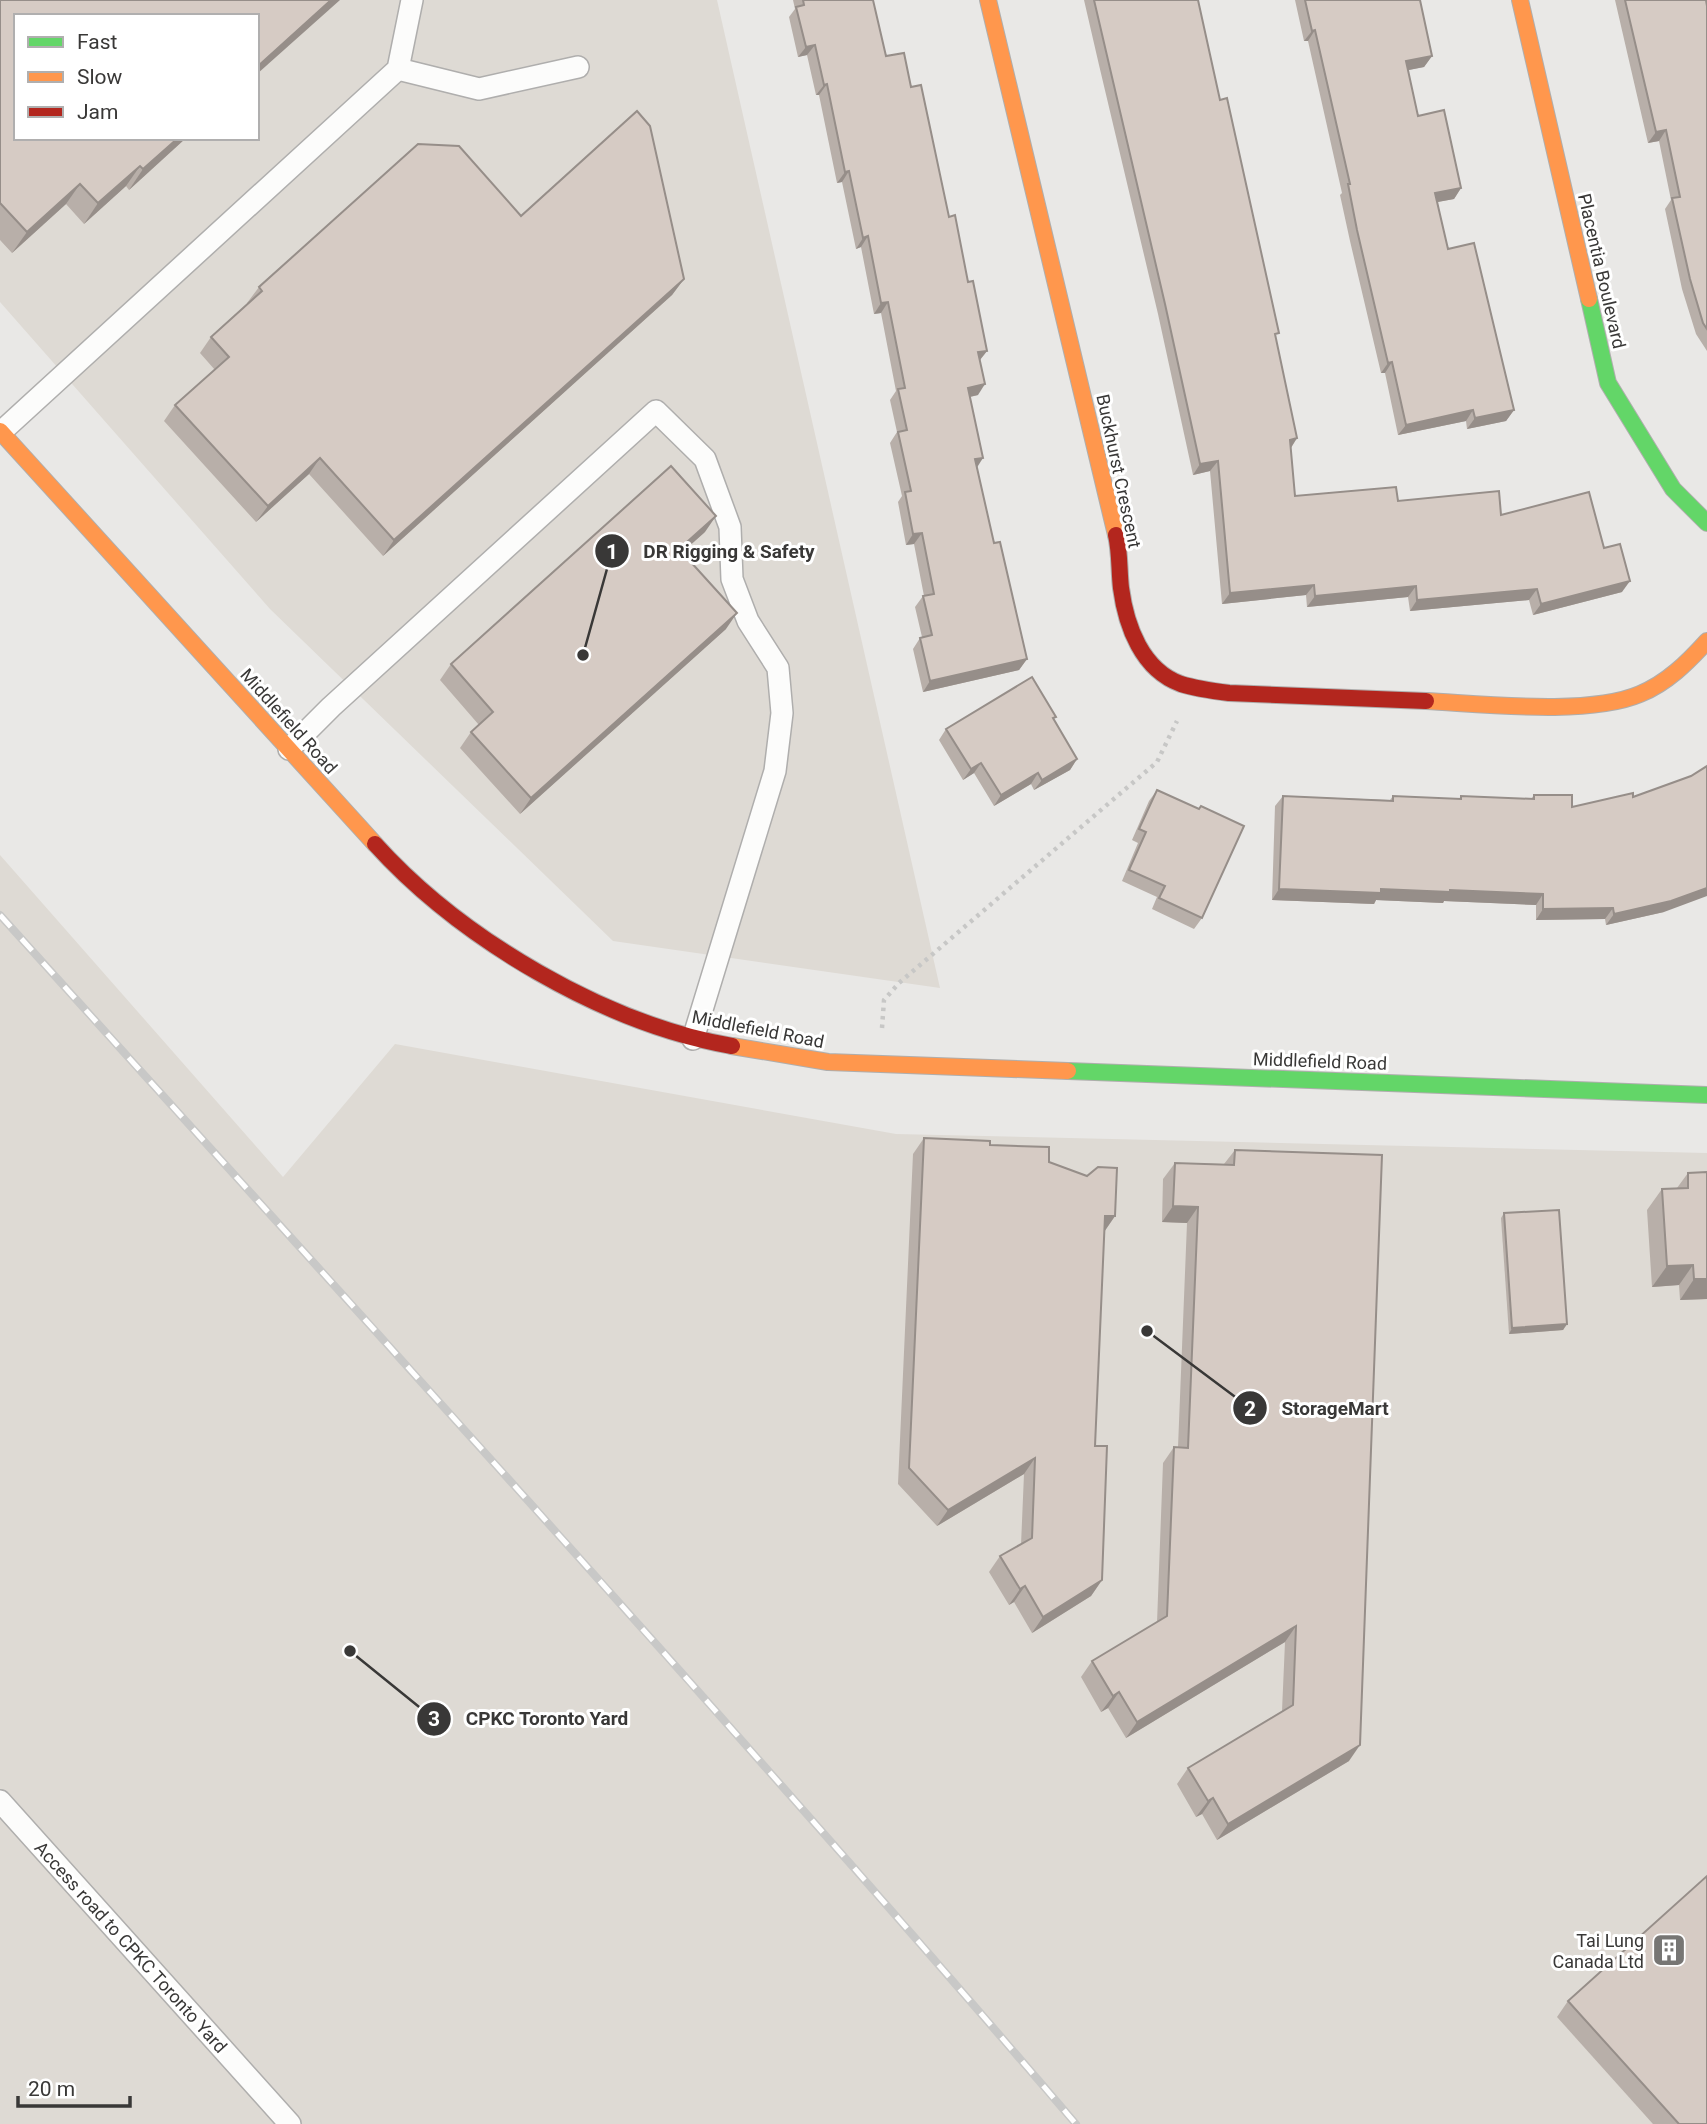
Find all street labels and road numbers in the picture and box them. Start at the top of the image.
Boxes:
street label: Placentia Boulevard [1574,191,1630,351]
street label: Buckhurst Crescent [1092,392,1146,550]
street label: Middlefield Road [236,664,342,778]
street label: Middlefield Road [690,1006,826,1052]
street label: Middlefield Road [1253,1048,1387,1074]
street label: Access road to CPKC Toronto Yard [31,1837,231,2057]

